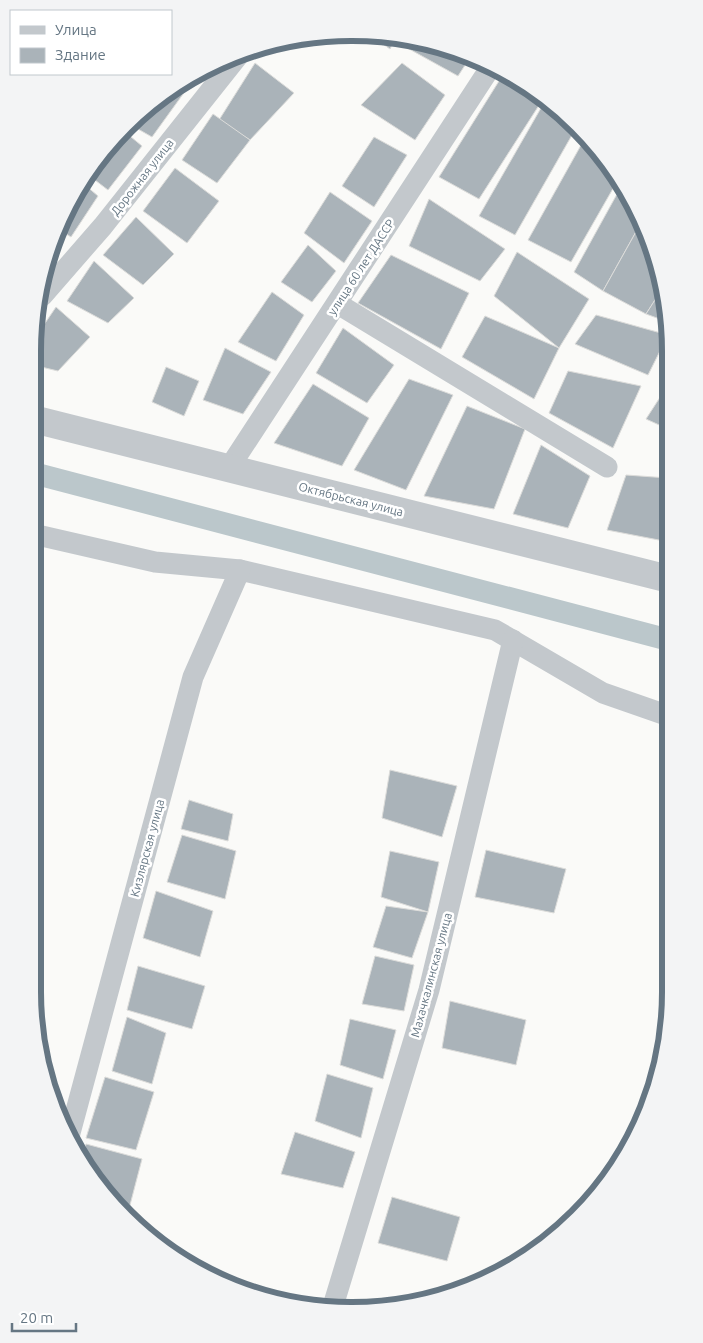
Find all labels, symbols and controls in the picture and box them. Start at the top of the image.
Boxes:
legend [10,10,172,75]
text: Улица [55,21,97,38]
text: Здание [55,46,106,63]
street label: Дорожная улица [108,136,176,218]
street label: улица 60 лет ДАССР [325,217,397,317]
street label: Октябрьская улица [297,480,405,518]
street label: Кизлярская улица [128,798,166,898]
street label: Махачкалинская улица [408,911,454,1039]
scale bar [12,1300,76,1332]
text: 20 m [20,1309,53,1326]

